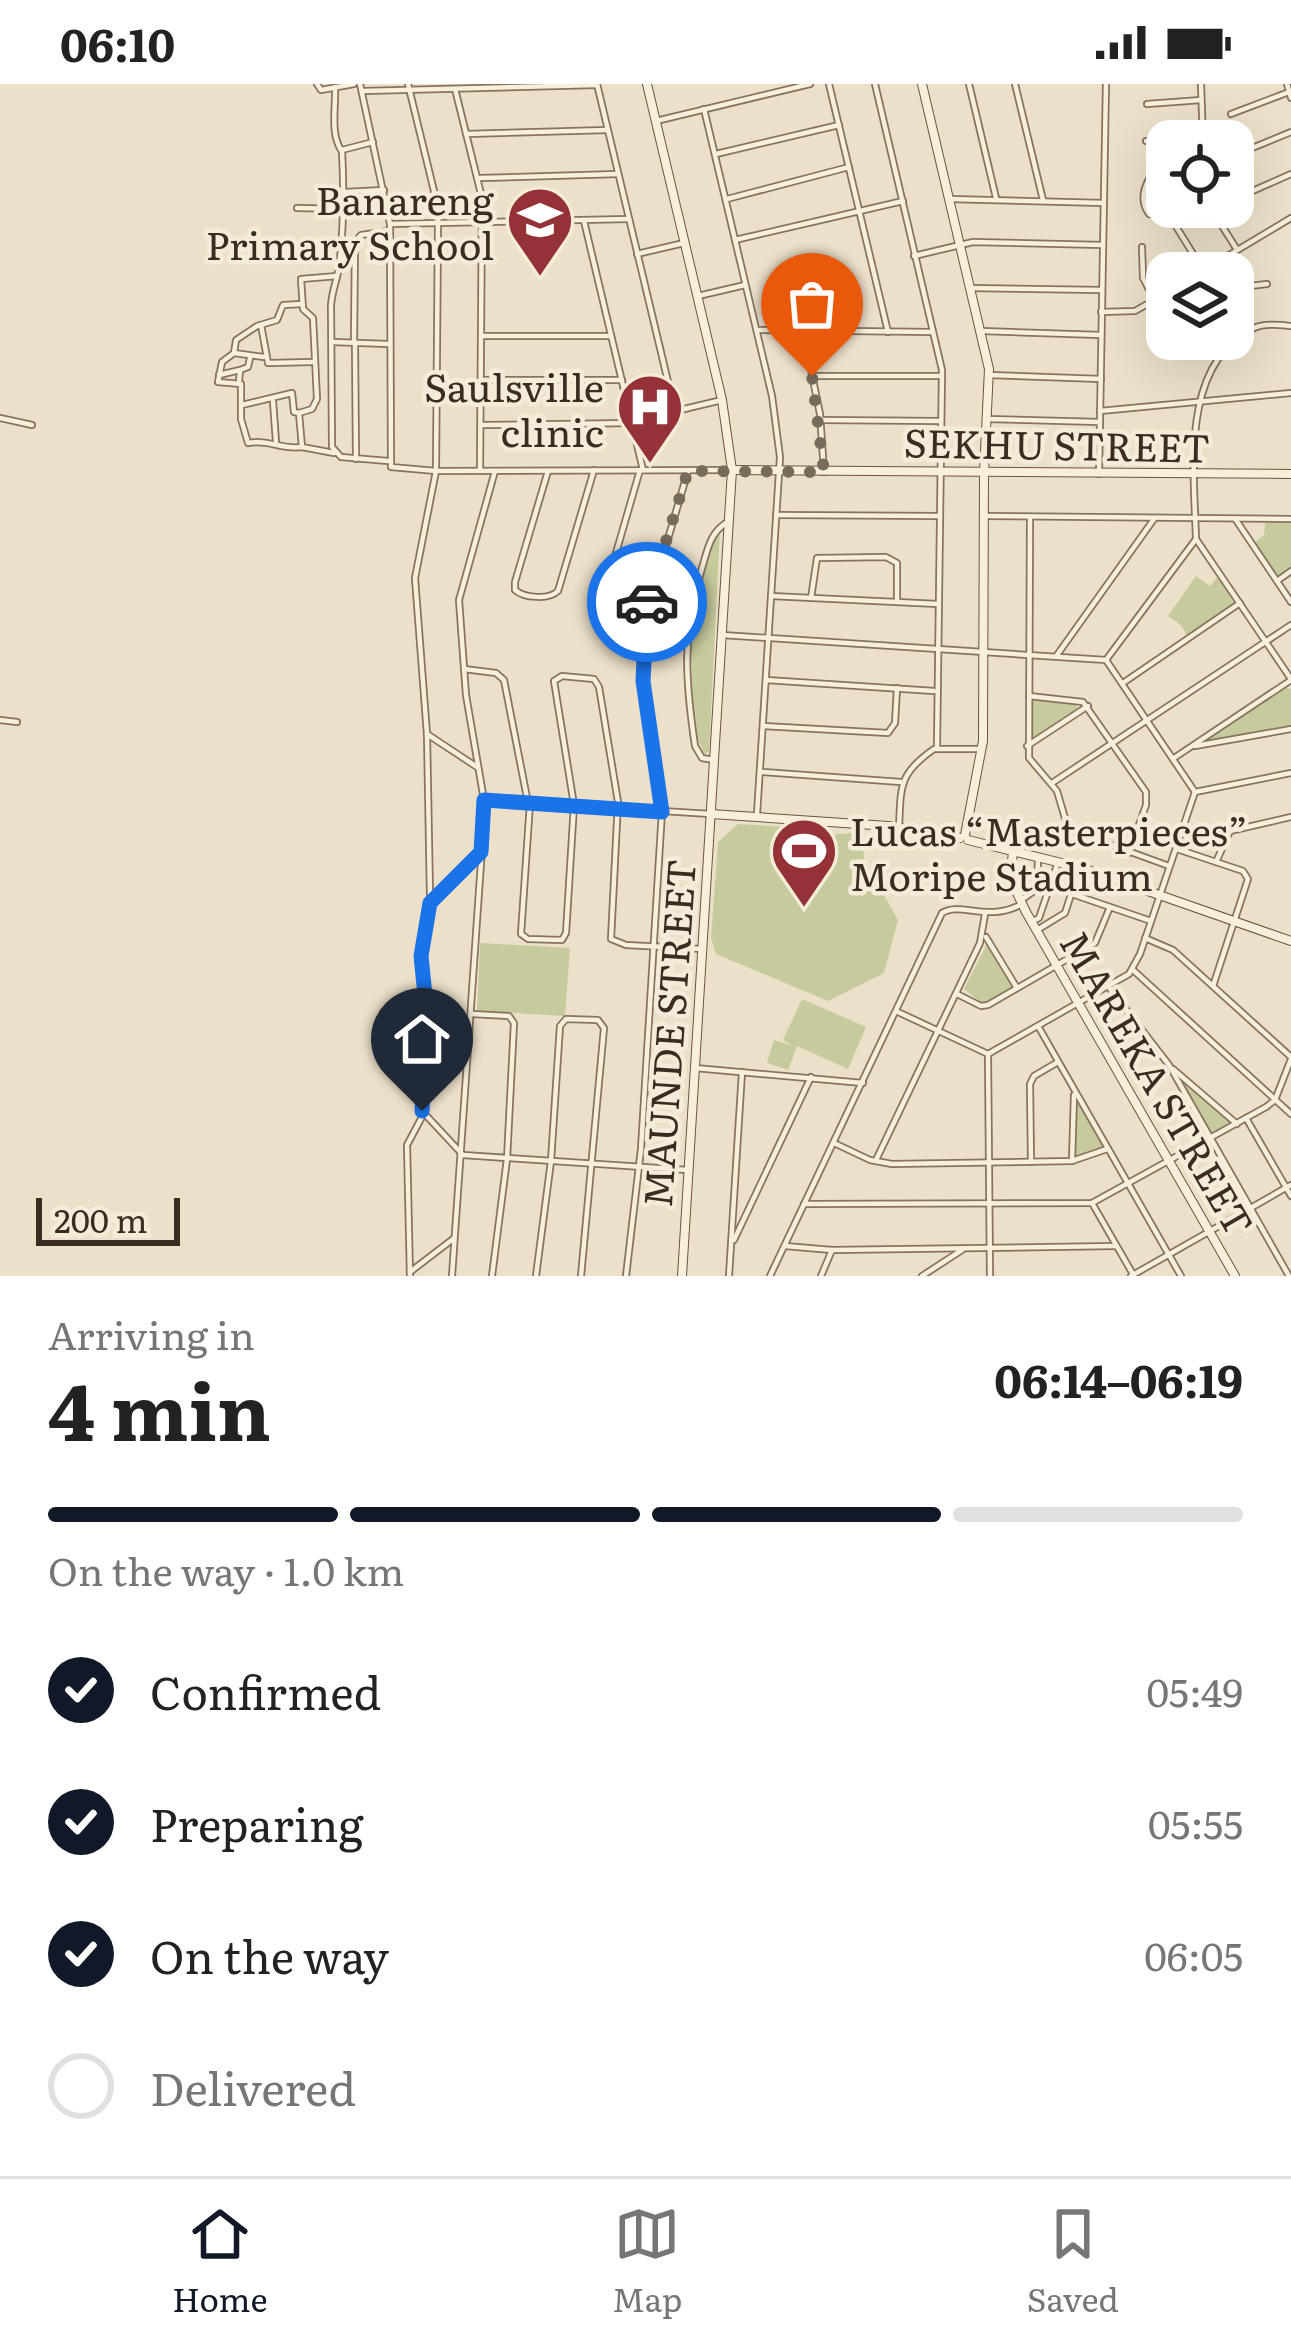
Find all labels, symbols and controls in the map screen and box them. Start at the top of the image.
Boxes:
text: 06:10 [60,9,175,76]
map controls [1146,120,1254,360]
button: locate [1146,120,1254,228]
place label: Banareng Primary School [206,169,494,272]
school or university icon: Banareng Primary School [505,185,575,279]
button: layers [1146,252,1254,360]
pin [761,253,863,376]
icon: bag [779,271,845,337]
place label: Saulsville clinic [424,356,604,459]
hospital icon: Saulsville clinic [615,372,685,466]
street label: SEKHU STREET [903,411,1211,475]
courier [587,542,707,662]
icon: car [614,569,680,635]
place label: Lucas “Masterpieces” Moripe Stadium [850,800,1248,903]
sports icon: Lucas “Masterpieces” Moripe Stadium [769,816,839,910]
street label: MAUNDE STREET [626,857,708,1209]
street label: MAREKA STREET [1048,919,1270,1245]
pin [371,988,473,1111]
icon: home [389,1006,455,1072]
scale bar [36,1192,180,1245]
text: 200 m [54,1194,148,1243]
text: Arriving in [48,1304,255,1362]
text: 06:14–06:19 [994,1345,1243,1412]
text: 4 min [48,1349,271,1465]
text: On the way · 1.0 km [48,1540,404,1598]
icon: check [48,1657,114,1723]
text: Confirmed [150,1657,381,1724]
text: 05:49 [1147,1661,1243,1719]
icon: check [48,1789,114,1855]
text: Preparing [150,1789,364,1856]
text: 05:55 [1148,1793,1243,1851]
icon: check [48,1921,114,1987]
text: On the way [150,1921,389,1988]
text: 06:05 [1144,1925,1243,1983]
text: Delivered [150,2053,356,2120]
tab: Home [172,2201,268,2322]
tab: Map [612,2201,682,2322]
tab: Saved [1027,2201,1119,2322]

